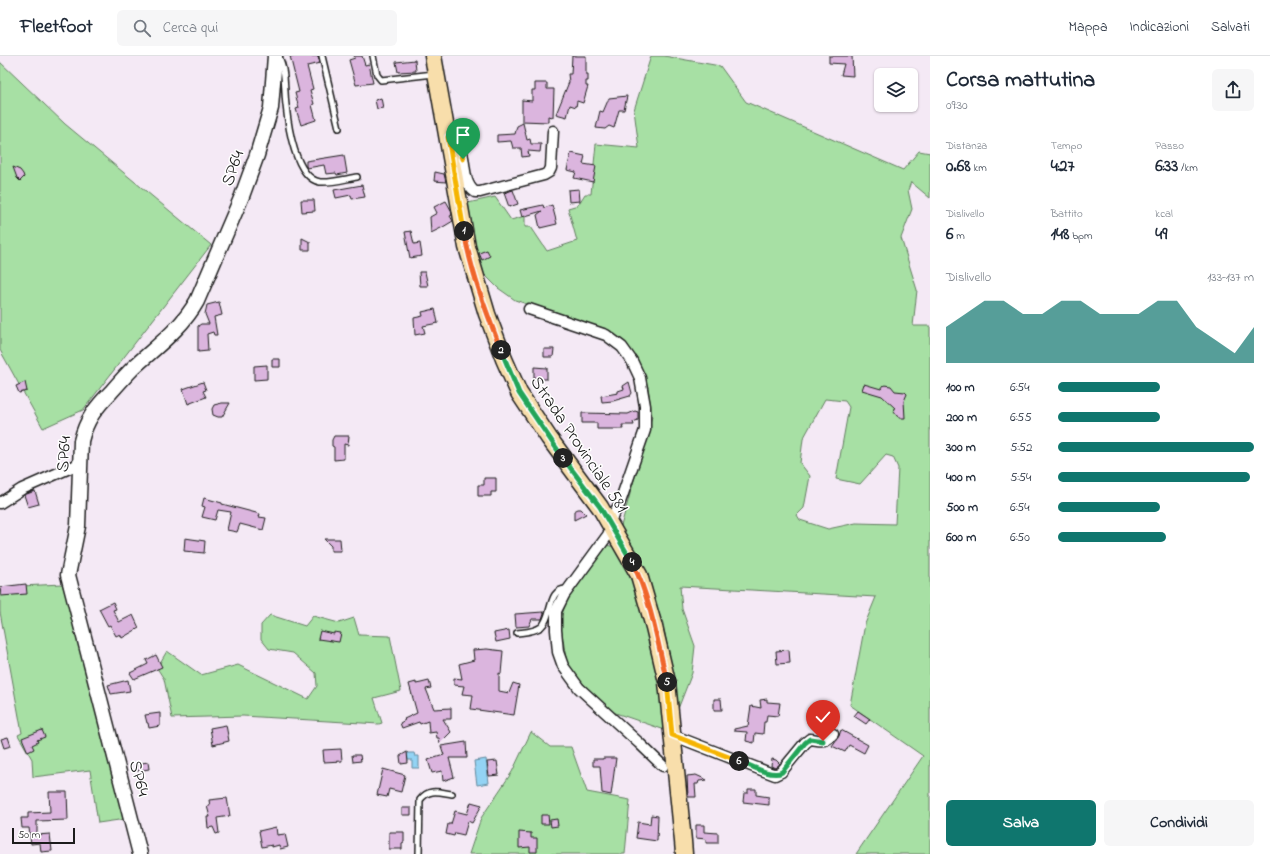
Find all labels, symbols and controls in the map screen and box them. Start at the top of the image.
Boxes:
search box [117,10,397,46]
text: Fleetfoot [20,14,93,41]
icon: search [131,17,153,39]
text: Cerca qui [163,17,218,39]
text: Mappa [1069,17,1107,38]
text: Indicazioni [1129,17,1189,38]
text: Salvati [1211,17,1250,38]
text: Corsa mattutina [946,65,1095,97]
map controls [874,68,918,112]
button: layers [874,68,918,112]
button: share [1212,69,1254,111]
text: 09:30 [946,96,968,115]
pin [446,118,480,159]
icon: arrive [452,124,474,146]
text: Distanza [946,138,987,154]
text: Tempo [1051,138,1082,154]
text: Passo [1155,138,1184,154]
street label: SP64 [216,147,252,190]
text: 0.68 [946,154,971,179]
text: 4:27 [1051,154,1075,179]
text: 6:33 [1155,154,1178,179]
text: km [971,160,987,176]
text: /km [1178,160,1198,176]
text: Dislivello [946,206,984,222]
text: Battito [1051,206,1083,222]
text: kcal [1155,206,1173,222]
pin: 1 [454,221,474,241]
text: 6 [946,222,953,247]
text: 148 [1051,222,1069,247]
text: 49 [1155,222,1167,247]
text: 1 [462,223,466,239]
text: m [953,228,965,244]
text: bpm [1069,228,1093,244]
text: Dislivello [946,268,991,287]
text: 133–137 m [1207,268,1254,287]
pin: 2 [491,340,511,360]
text: 2 [498,342,504,358]
street label: Strada Provinciale 581 [523,372,634,519]
text: 100 m [946,378,975,397]
text: 6:54 [1010,378,1030,397]
text: 200 m [946,408,977,427]
text: 6:55 [1010,408,1032,427]
street label: SP64 [51,435,79,473]
text: 300 m [946,438,976,457]
text: 5:52 [1010,438,1032,457]
pin: 3 [553,448,573,468]
text: 3 [561,450,565,466]
text: 400 m [946,468,976,487]
text: 5:54 [1010,468,1031,487]
text: 500 m [946,498,978,517]
text: 6:54 [1010,498,1030,517]
text: 600 m [946,528,976,547]
text: 6:50 [1010,528,1030,547]
pin: 4 [622,552,642,572]
text: 4 [630,554,634,570]
pin: 5 [657,672,677,692]
text: 5 [664,674,670,690]
pin [806,700,840,741]
icon: check [812,706,834,728]
pin: 6 [729,751,749,771]
text: 6 [737,753,741,769]
street label: SP64 [121,758,155,800]
button: Salva [946,800,1096,846]
button: Condividi [1104,800,1254,846]
scale bar [12,826,75,845]
text: 50 m [18,827,40,843]

